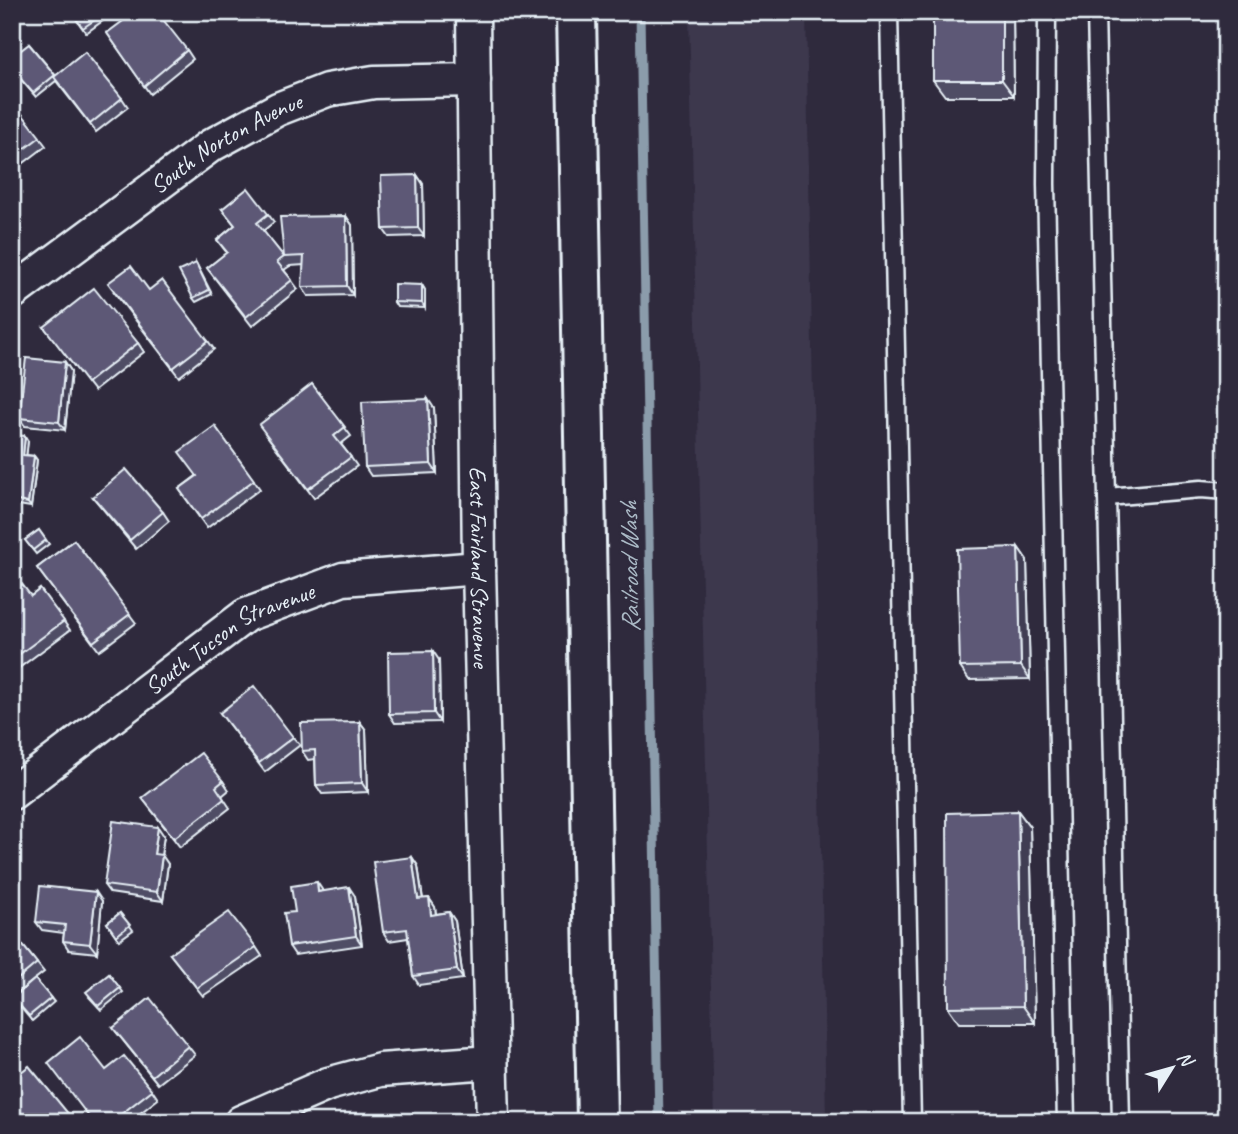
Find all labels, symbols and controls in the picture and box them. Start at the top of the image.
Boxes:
street label: South Norton Avenue [144,85,308,200]
street label: East Fairland Stravenue [463,466,497,670]
water label: Railroad Wash [612,499,647,633]
street label: South Tucson Stravenue [139,575,320,702]
north arrow [1136,1032,1206,1102]
text: N [1172,1046,1200,1073]

